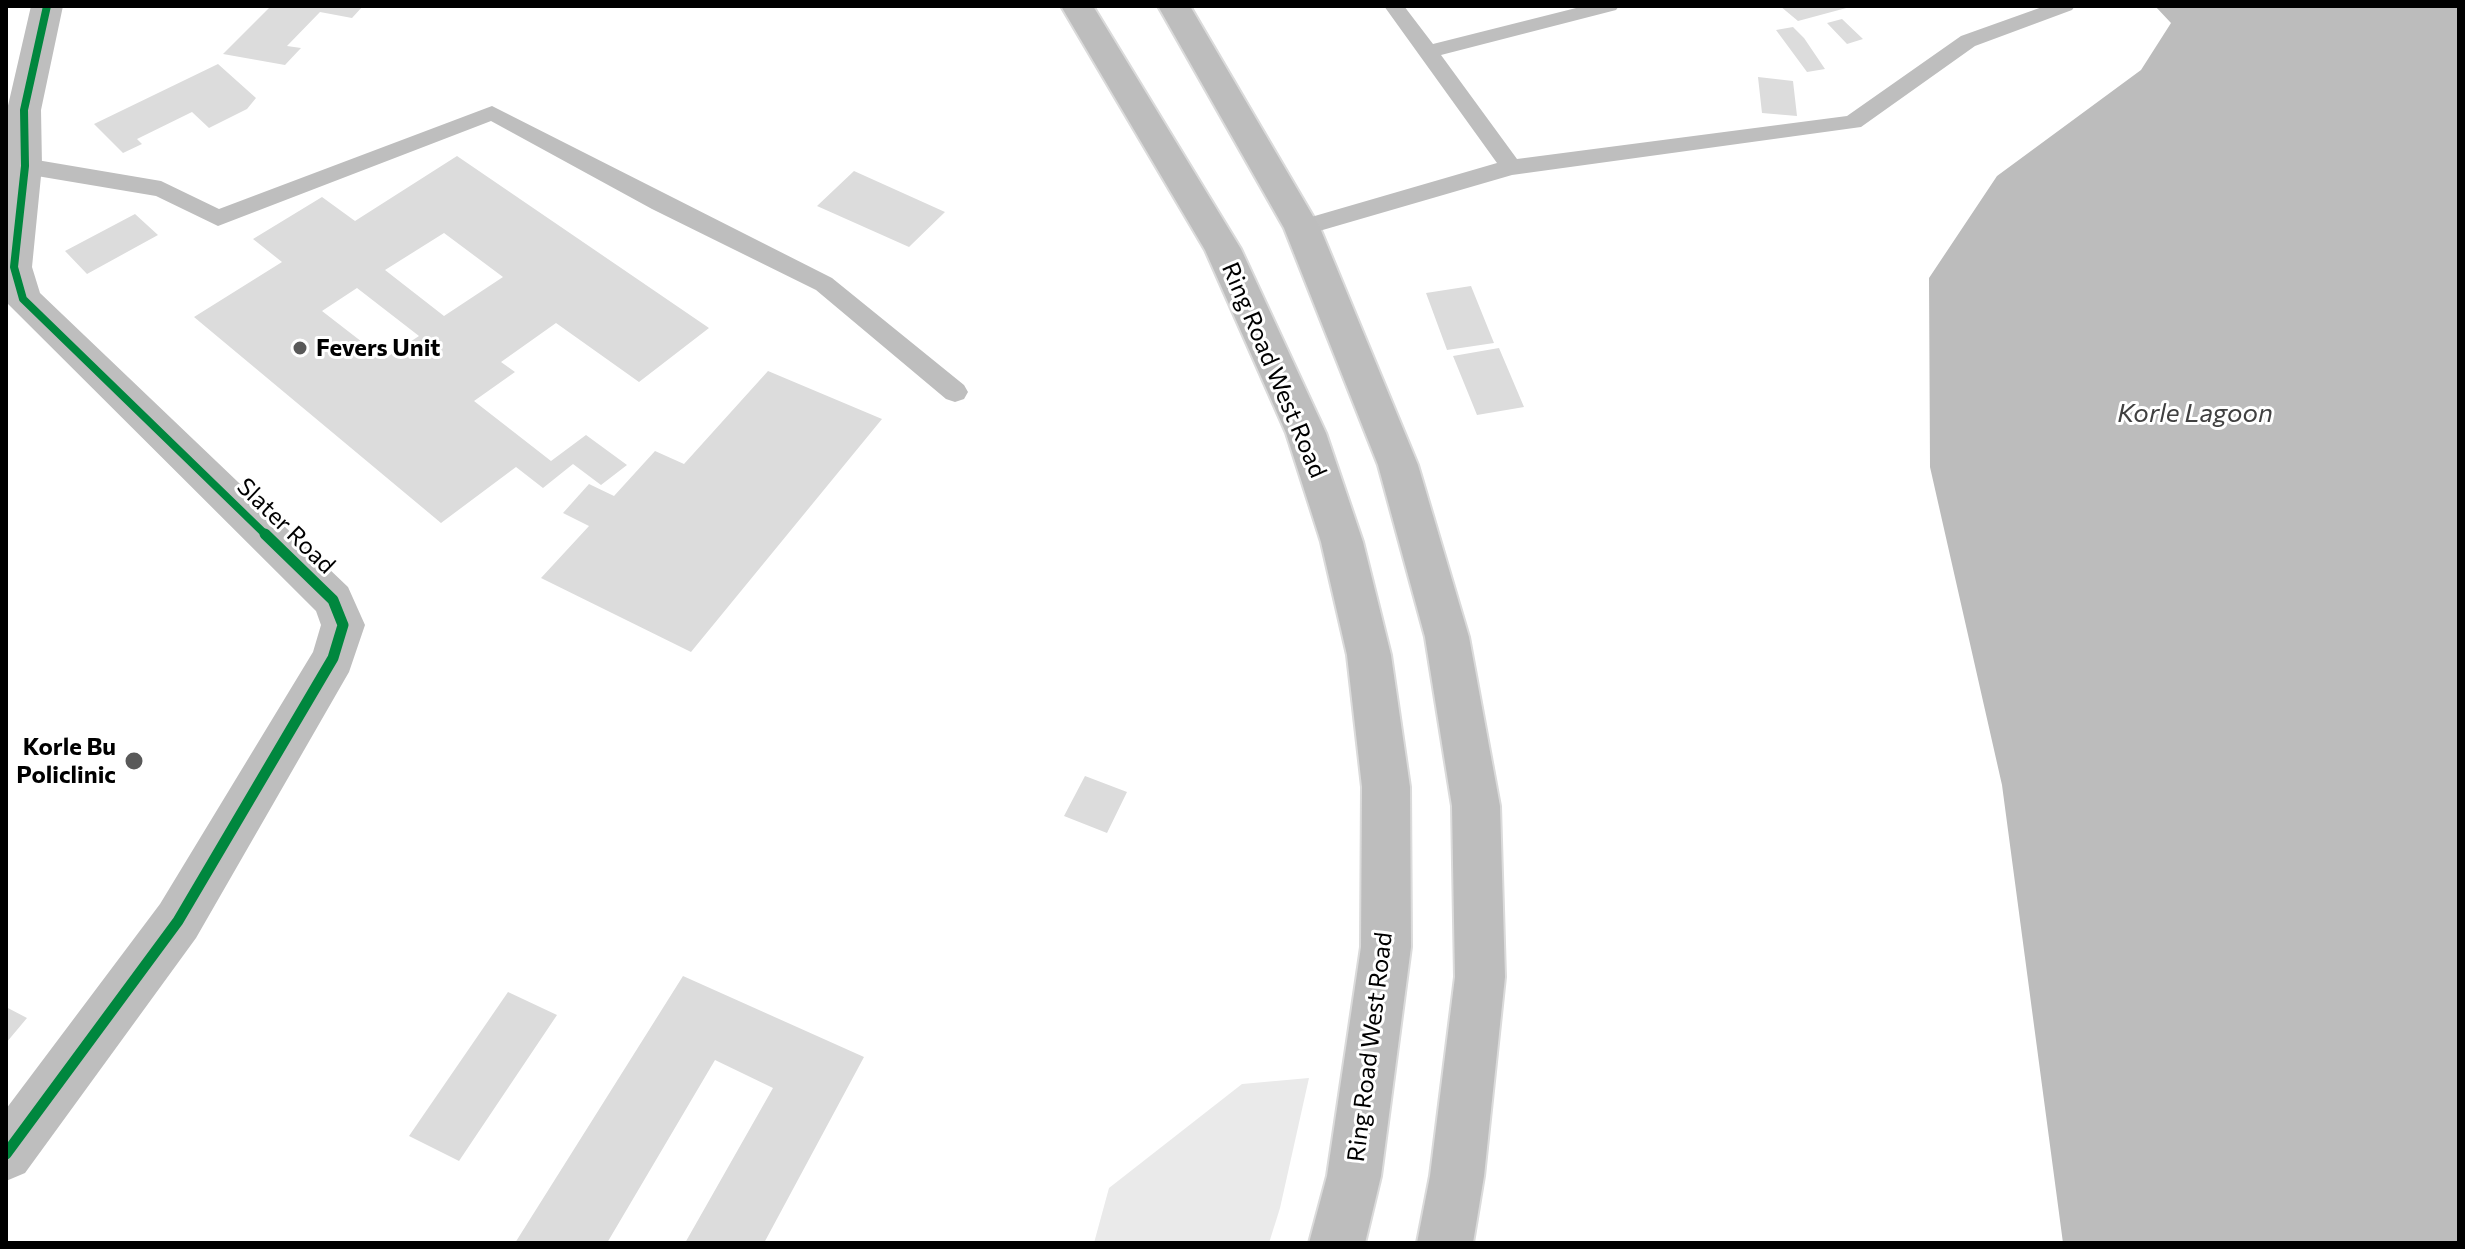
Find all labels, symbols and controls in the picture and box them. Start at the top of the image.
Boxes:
street label: Ring Road West Road [1216,258,1332,482]
place label: Fevers Unit [316,334,441,362]
marker: Fevers Unit [291,339,309,357]
water label: Korle Lagoon [2117,397,2273,429]
street label: Slater Road [231,472,341,580]
place label: Korle Bu Policlinic [16,733,116,789]
marker: Korle Bu Policlinic [123,750,145,772]
street label: Ring Road West Road [1342,931,1398,1163]

